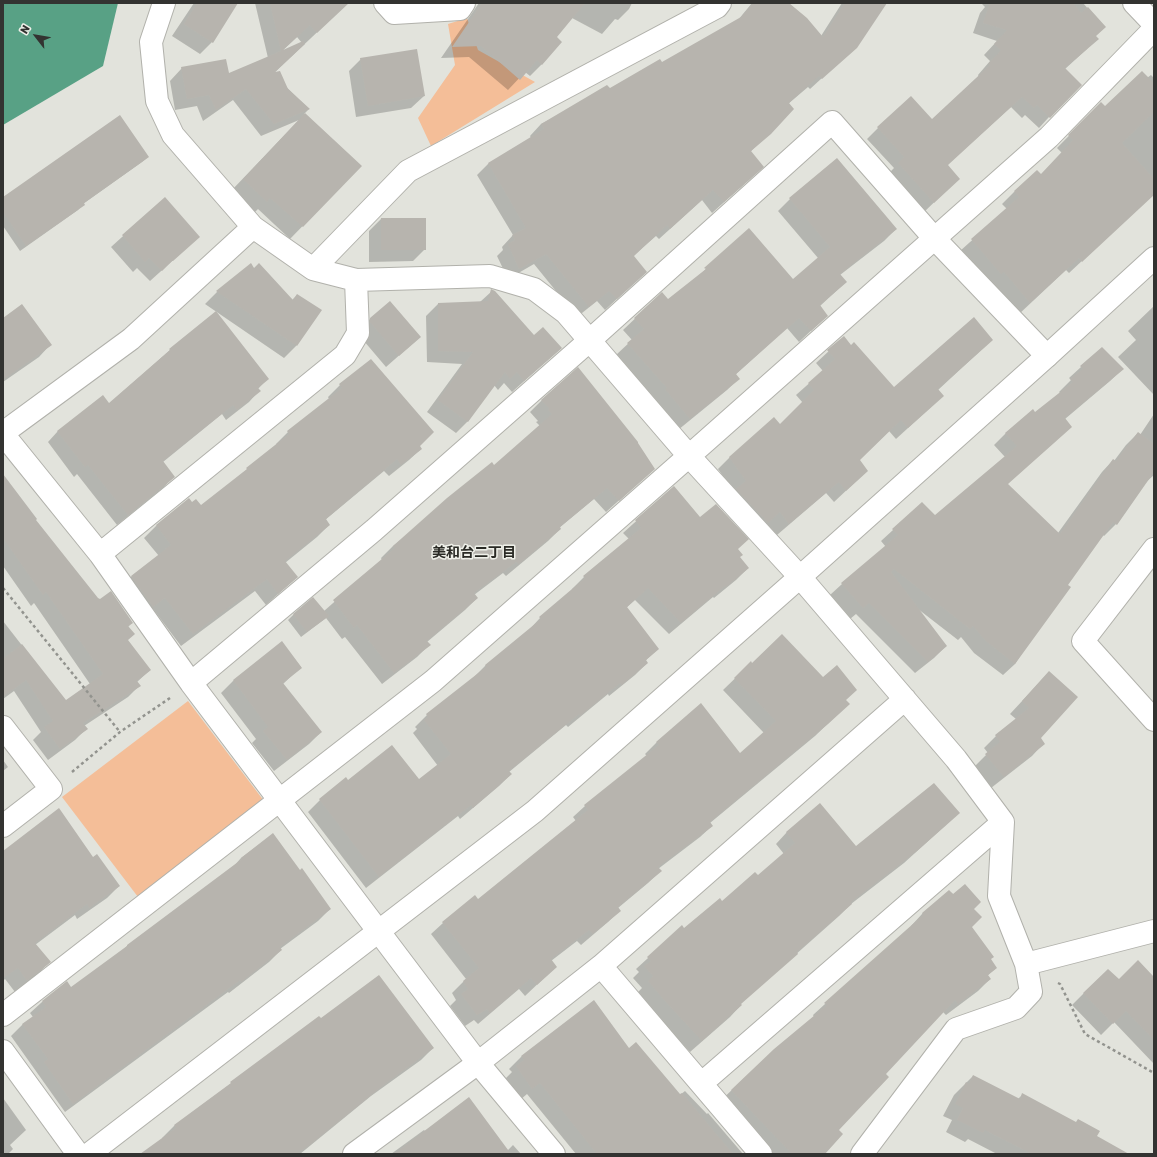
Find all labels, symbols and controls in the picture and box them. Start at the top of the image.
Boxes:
north arrow [16,16,56,56]
text: N [18,23,33,36]
district label: 美和台二丁目 [432,545,516,561]

